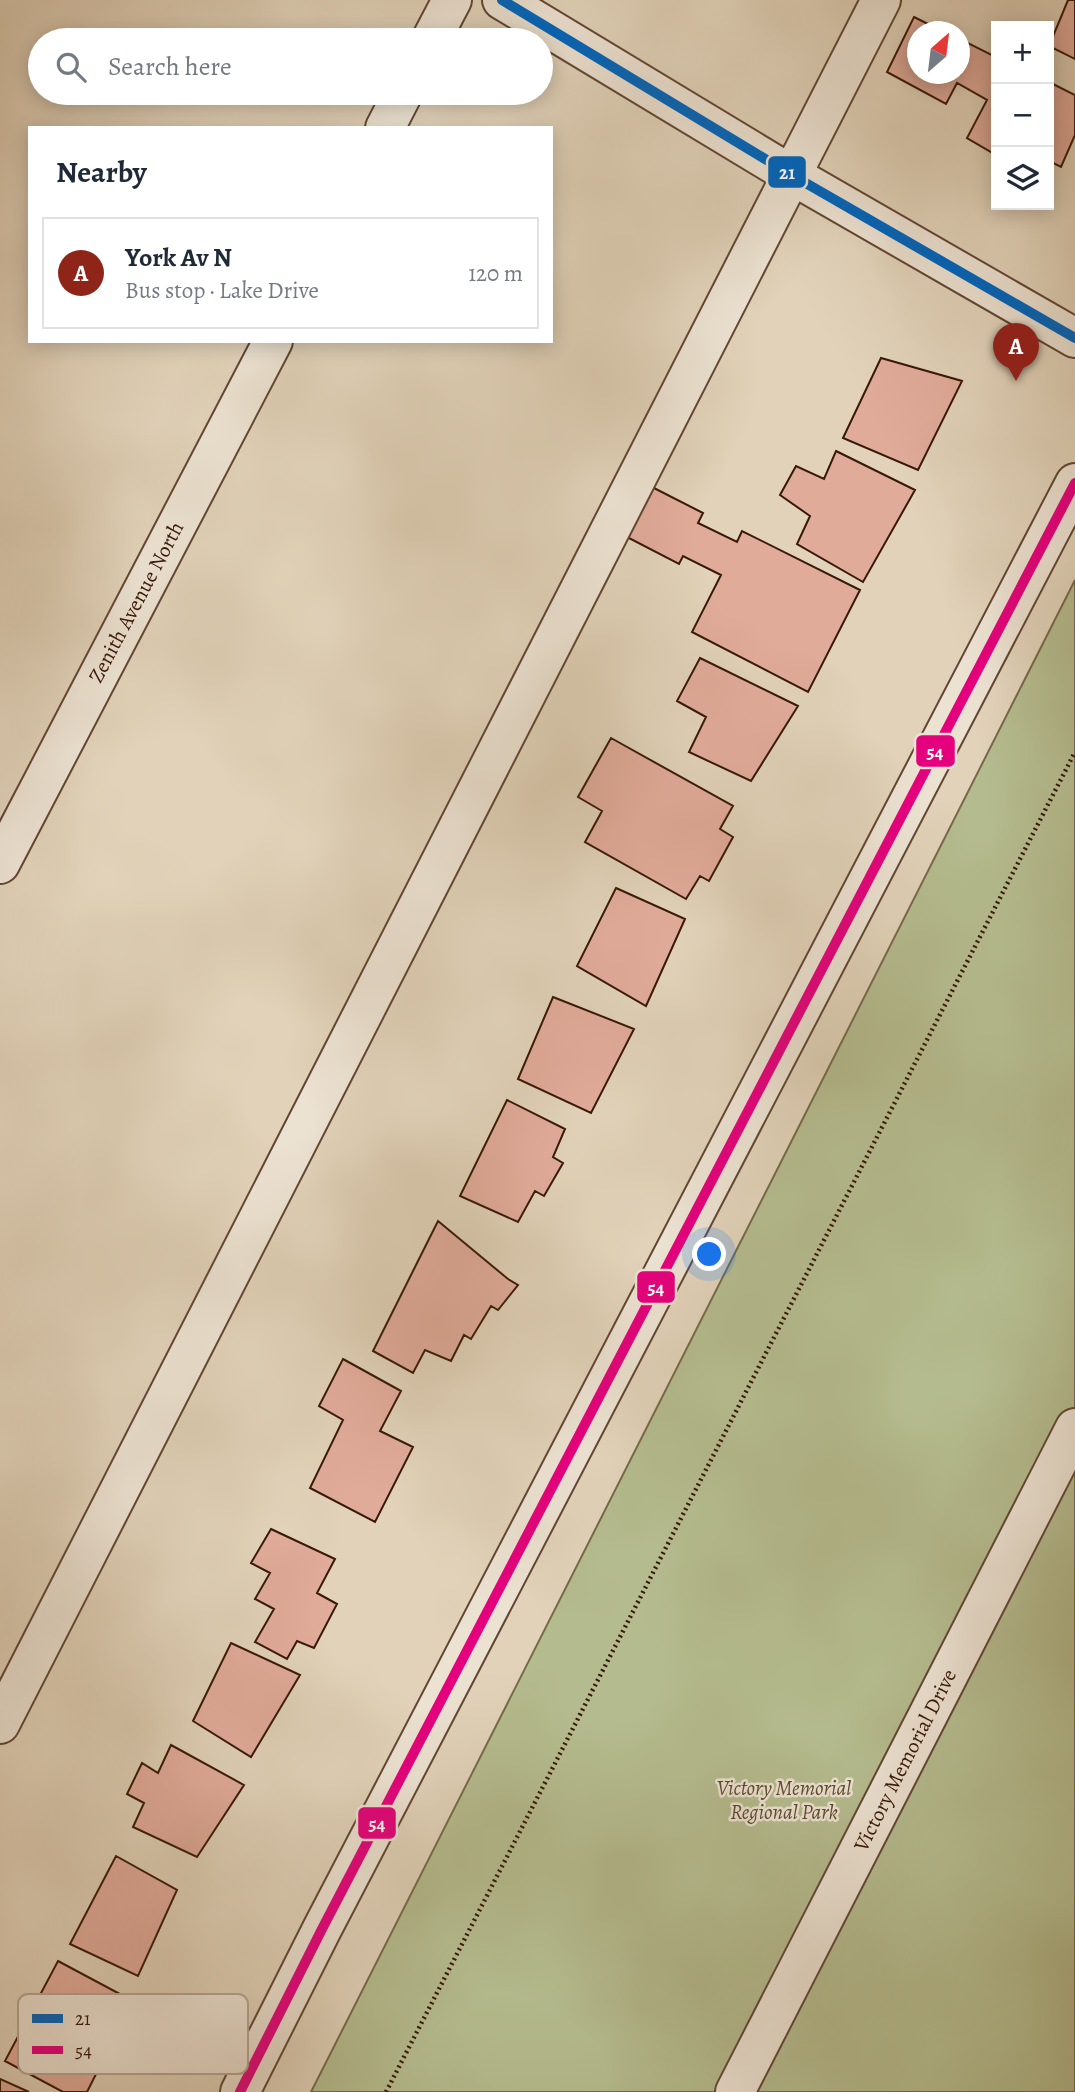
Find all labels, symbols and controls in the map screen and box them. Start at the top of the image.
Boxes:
north arrow [907,21,970,84]
map controls [991,21,1054,210]
button: + [991,21,1054,84]
search box [28,28,553,105]
icon: search [52,48,90,86]
text: Search here [108,49,232,84]
button: − [991,84,1054,147]
button: layers [991,147,1054,210]
text: Nearby [56,152,147,192]
line badge: 21 [767,155,807,189]
text: 21 [779,160,795,186]
text: York Av N [125,240,232,275]
text: A [74,258,88,289]
text: 120 m [468,258,523,289]
text: Bus stop · Lake Drive [125,275,319,306]
pin: A [993,323,1039,381]
street label: Zenith Avenue North [82,517,190,687]
line badge: 54 [915,734,956,768]
text: 54 [926,739,944,765]
your location [692,1237,726,1271]
line badge: 54 [636,1270,676,1304]
text: 54 [647,1275,665,1301]
street label: Victory Memorial Drive [846,1664,963,1857]
park label: Victory Memorial Regional Park [717,1774,852,1826]
line badge: 54 [357,1806,397,1840]
text: 54 [368,1811,386,1837]
legend [18,1994,248,2074]
text: 21 [75,2006,91,2032]
text: 54 [75,2038,92,2064]

